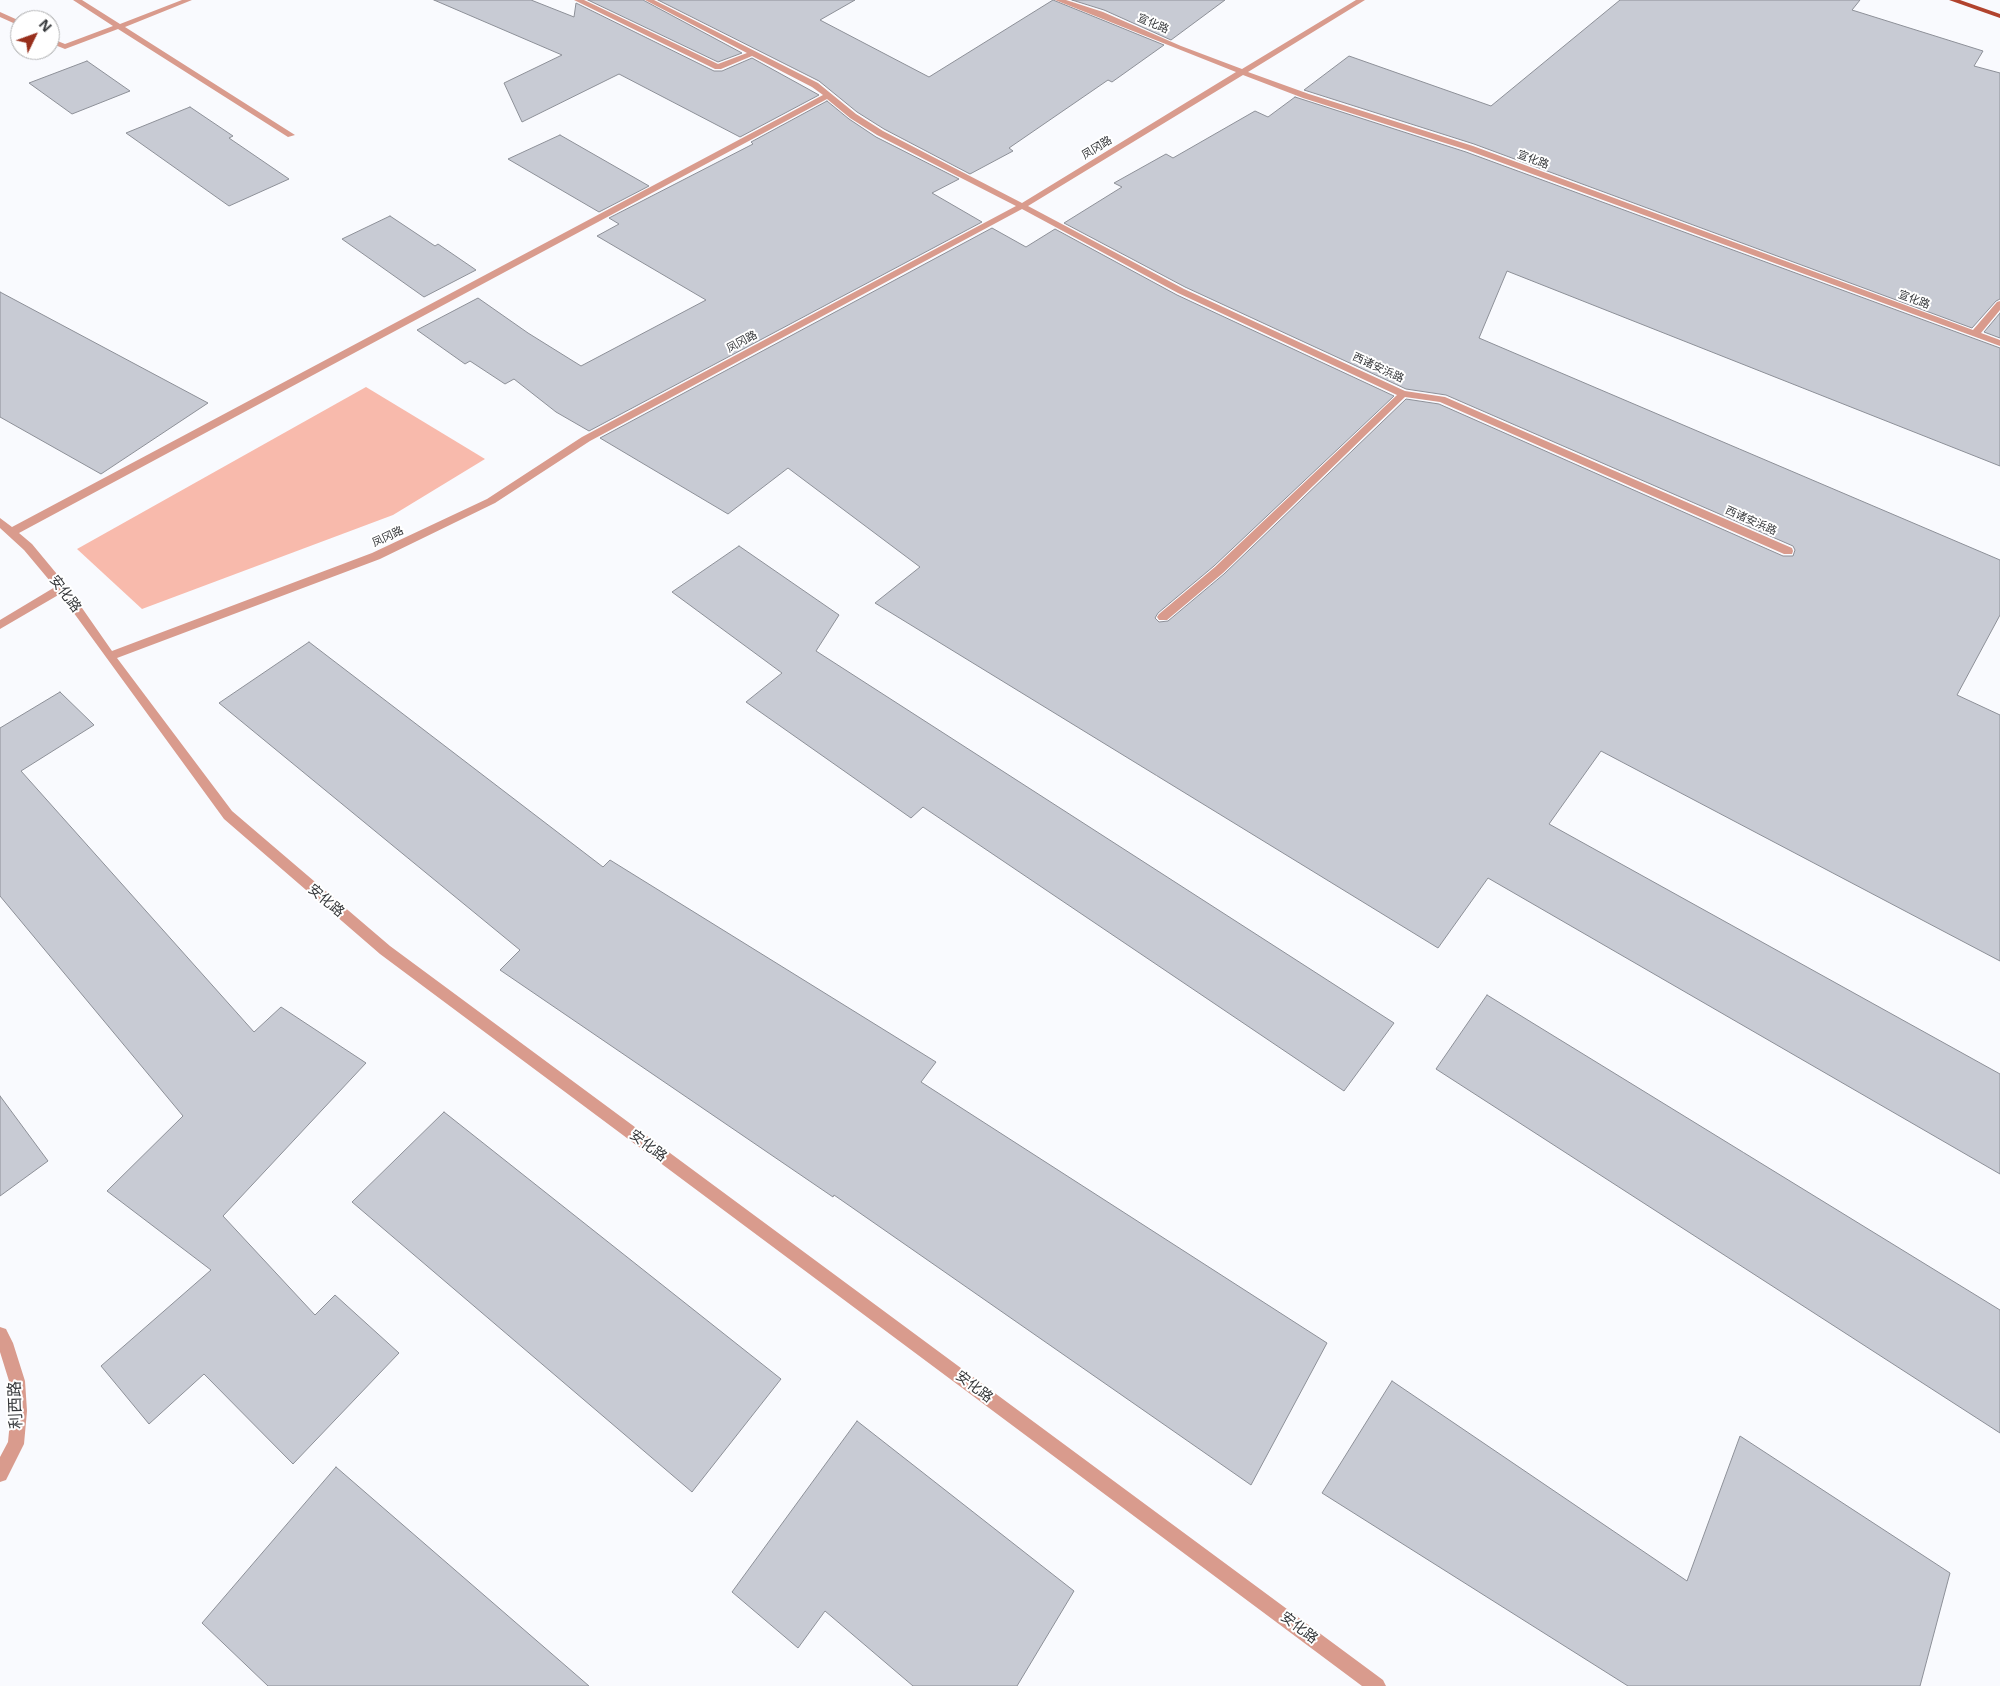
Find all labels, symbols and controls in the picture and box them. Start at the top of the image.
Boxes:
north arrow [10,10,60,60]
street label: 宣化路 [1135,11,1171,37]
text: N [35,15,57,36]
street label: 凤冈路 [1079,134,1115,162]
street label: 宣化路 [1515,148,1551,172]
street label: 宣化路 [1896,288,1932,312]
street label: 凤冈路 [724,328,760,356]
street label: 西诸安浜路 [1350,350,1406,386]
street label: 西诸安浜路 [1723,504,1779,538]
street label: 凤冈路 [370,524,406,550]
street label: 安化路 [46,572,84,616]
street label: 安化路 [305,881,347,921]
street label: 安化路 [626,1127,670,1165]
street label: 安化路 [952,1368,996,1406]
street label: 利西路 [6,1381,26,1429]
street label: 安化路 [1277,1609,1321,1647]

